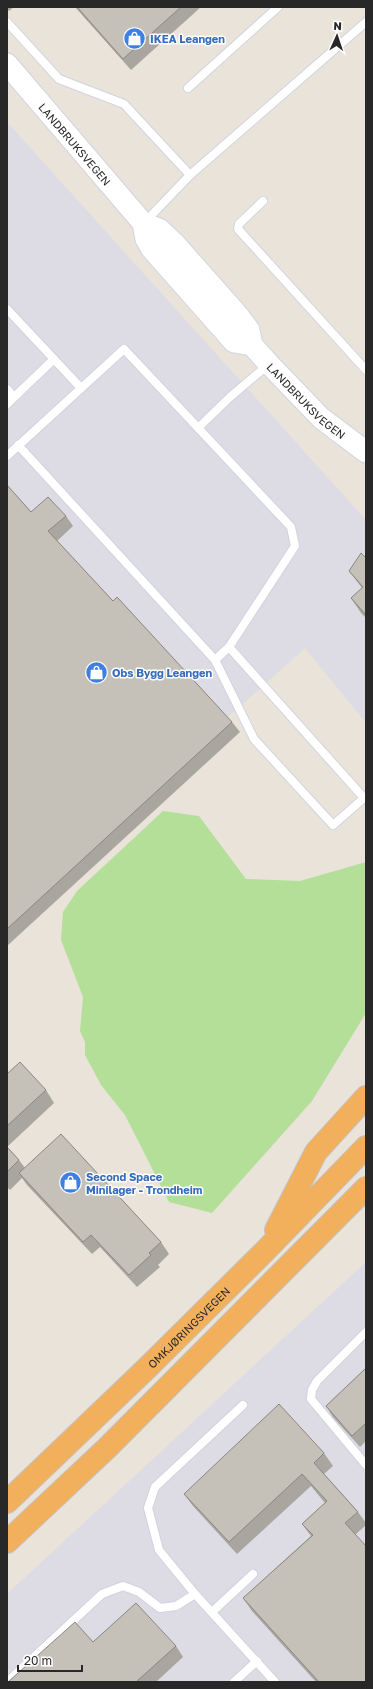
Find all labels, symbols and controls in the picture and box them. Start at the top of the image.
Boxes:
north arrow [317,16,357,56]
text: N [333,19,342,32]
shop icon: IKEA Leangen [121,25,147,51]
place label: IKEA Leangen [150,32,225,45]
street label: LANDBRUKSVEGEN [37,100,114,188]
street label: LANDBRUKSVEGEN [265,360,348,441]
shop icon: Obs Bygg Leangen [83,659,109,685]
place label: Obs Bygg Leangen [112,666,213,679]
shop icon: Second Space Minilager - Trondheim [58,1169,84,1195]
place label: Second Space Minilager - Trondheim [86,1170,203,1196]
street label: OMKJØRINGSVEGEN [145,1284,232,1370]
scale bar [18,1647,82,1673]
text: 20 m [24,1653,52,1668]

